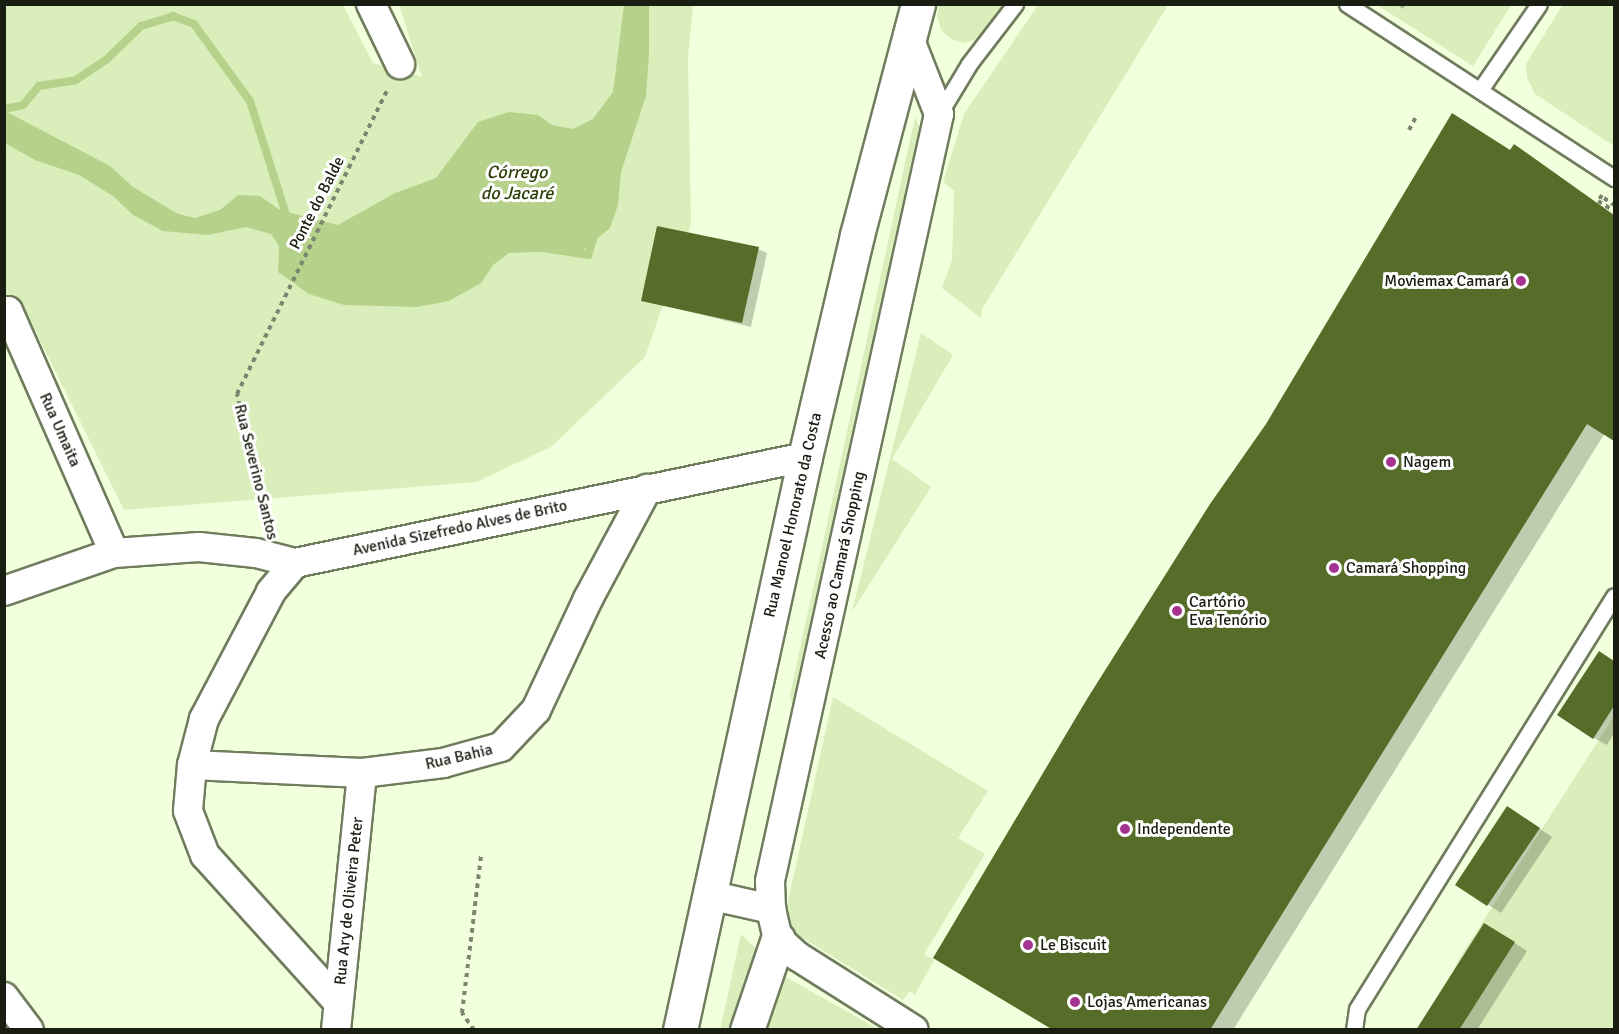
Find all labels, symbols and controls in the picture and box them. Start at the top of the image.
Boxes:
street label: Ponte do Balde [285,153,349,253]
water label: Córrego do Jacaré [481,162,553,204]
place label: Moviemax Camará [1384,271,1509,291]
marker: Moviemax Camará [1514,274,1528,288]
street label: Rua Umaita [35,390,85,470]
street label: Rua Severino Santos [230,402,282,542]
street label: Rua Manoel Honorato da Costa [760,411,826,619]
place label: Nagem [1403,452,1451,472]
marker: Nagem [1384,455,1398,469]
street label: Acesso ao Camará Shopping [811,470,869,660]
street label: Avenida Sizefredo Alves de Brito [351,496,569,560]
place label: Camará Shopping [1346,558,1466,578]
marker: Camará Shopping [1327,561,1341,575]
place label: Cartório Eva Tenório [1189,592,1267,630]
marker: Cartório Eva Tenório [1170,604,1184,618]
street label: Rua Bahia [423,740,495,774]
street label: Rua Ary de Oliveira Peter [331,816,367,986]
place label: Independente [1137,819,1231,839]
marker: Independente [1118,822,1132,836]
place label: Le Biscuit [1040,935,1107,955]
marker: Le Biscuit [1021,938,1035,952]
place label: Lojas Americanas [1087,992,1207,1012]
marker: Lojas Americanas [1068,995,1082,1009]

